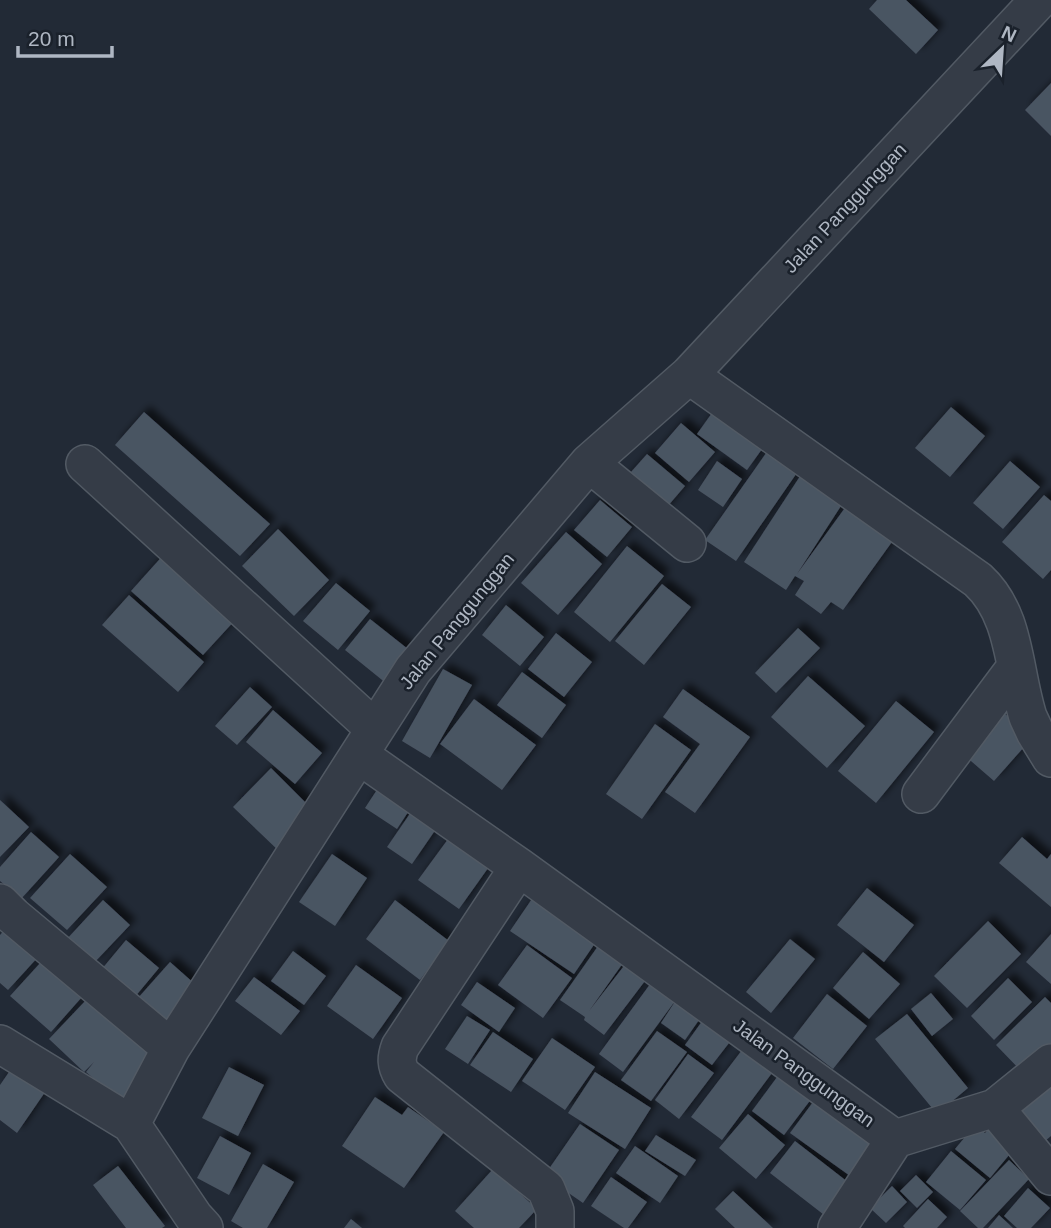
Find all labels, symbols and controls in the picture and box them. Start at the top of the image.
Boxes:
scale bar [18,14,112,58]
north arrow [967,14,1037,84]
text: N [998,22,1020,46]
text: 20 m [28,27,75,50]
street label: Jalan Panggunggan [780,139,910,277]
street label: Jalan Panggunggan [396,549,518,693]
street label: Jalan Panggunggan [729,1015,879,1131]

